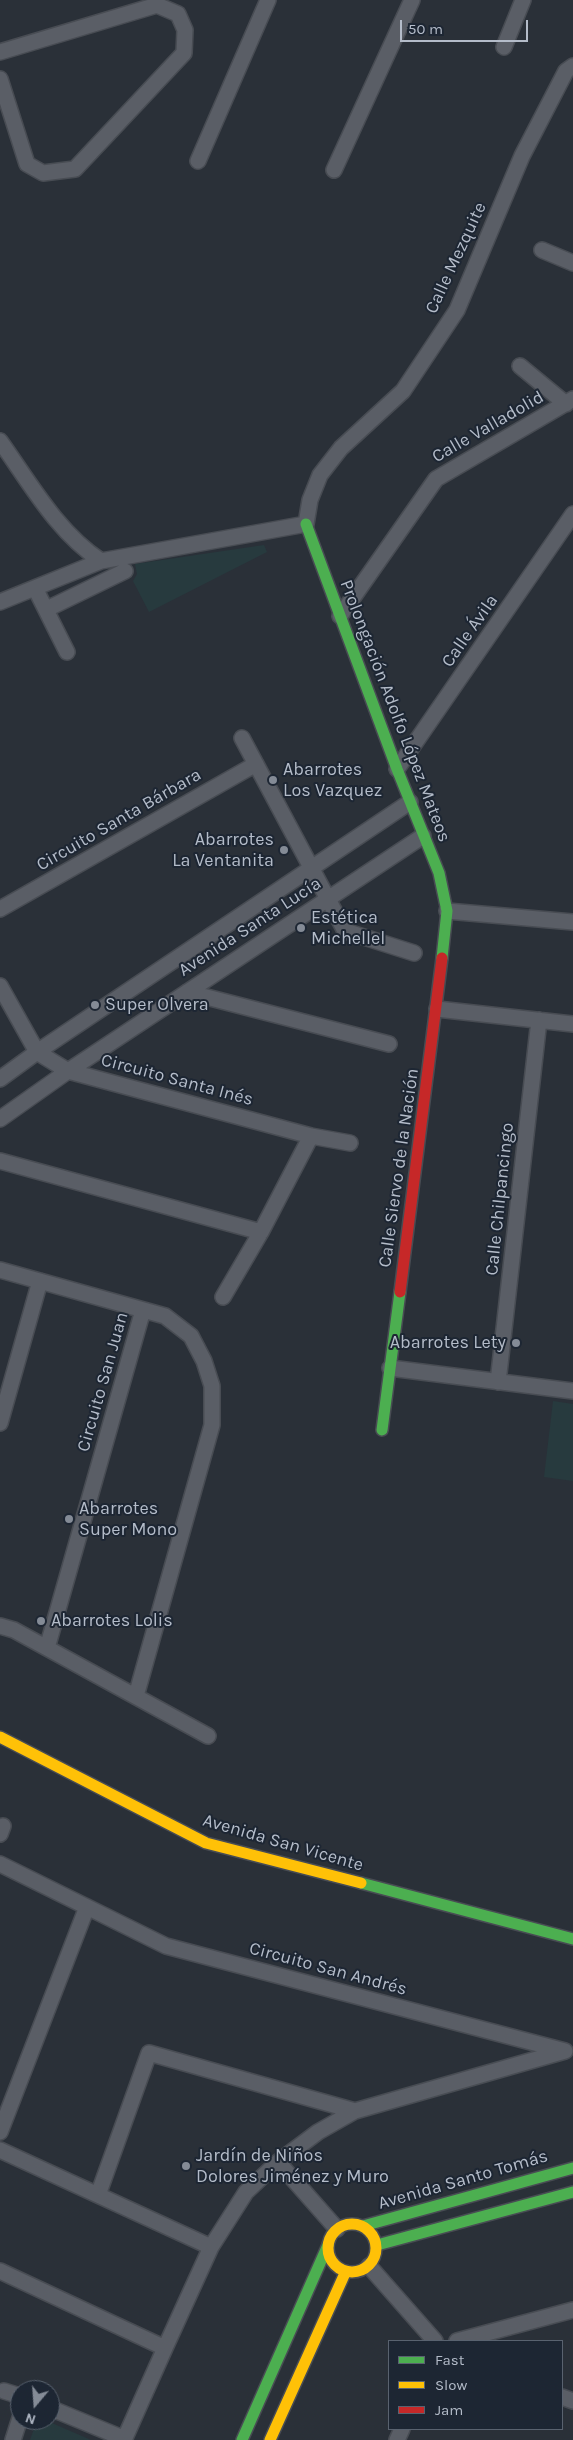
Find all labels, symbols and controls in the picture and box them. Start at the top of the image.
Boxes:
scale bar [403,10,530,42]
text: 50 m [408,20,443,38]
street label: Calle Mezquite [421,199,491,317]
street label: Calle Valladolid [428,386,548,468]
street label: Prolongación Adolfo López Mateos [335,577,455,845]
street label: Calle Ávila [437,590,503,672]
place label: Abarrotes Los Vazquez [283,759,382,802]
street label: Circuito Santa Bárbara [33,764,205,876]
marker: Abarrotes Los Vazquez [267,774,279,786]
place label: Abarrotes La Ventanita [172,829,274,872]
marker: Abarrotes La Ventanita [278,844,290,856]
street label: Avenida Santa Lucía [175,873,325,981]
place label: Estética Michellel [311,907,385,950]
marker: Estética Michellel [295,922,307,934]
place label: Super Olvera [105,994,209,1016]
marker: Super Olvera [89,999,101,1011]
street label: Circuito Santa Inés [99,1049,255,1111]
street label: Calle Siervo de la Nación [374,1067,424,1269]
street label: Calle Chilpancingo [481,1121,519,1277]
street label: Circuito San Juan [73,1310,133,1454]
place label: Abarrotes Lety [390,1332,506,1354]
marker: Abarrotes Lety [510,1337,522,1349]
place label: Abarrotes Super Mono [79,1498,177,1540]
marker: Abarrotes Super Mono [63,1513,75,1525]
place label: Abarrotes Lolis [51,1610,173,1632]
marker: Abarrotes Lolis [35,1615,47,1627]
street label: Avenida San Vicente [200,1810,366,1876]
street label: Circuito San Andrés [247,1938,409,2000]
place label: Jardín de Niños Dolores Jiménez y Muro [196,2145,389,2188]
street label: Avenida Santo Tomás [376,2145,550,2215]
marker: Jardín de Niños Dolores Jiménez y Muro [180,2160,192,2172]
legend [388,2340,563,2430]
text: Fast [435,2351,464,2369]
text: Slow [435,2376,467,2394]
north arrow [10,2380,60,2430]
text: Jam [435,2401,463,2419]
text: N [23,2409,38,2428]

